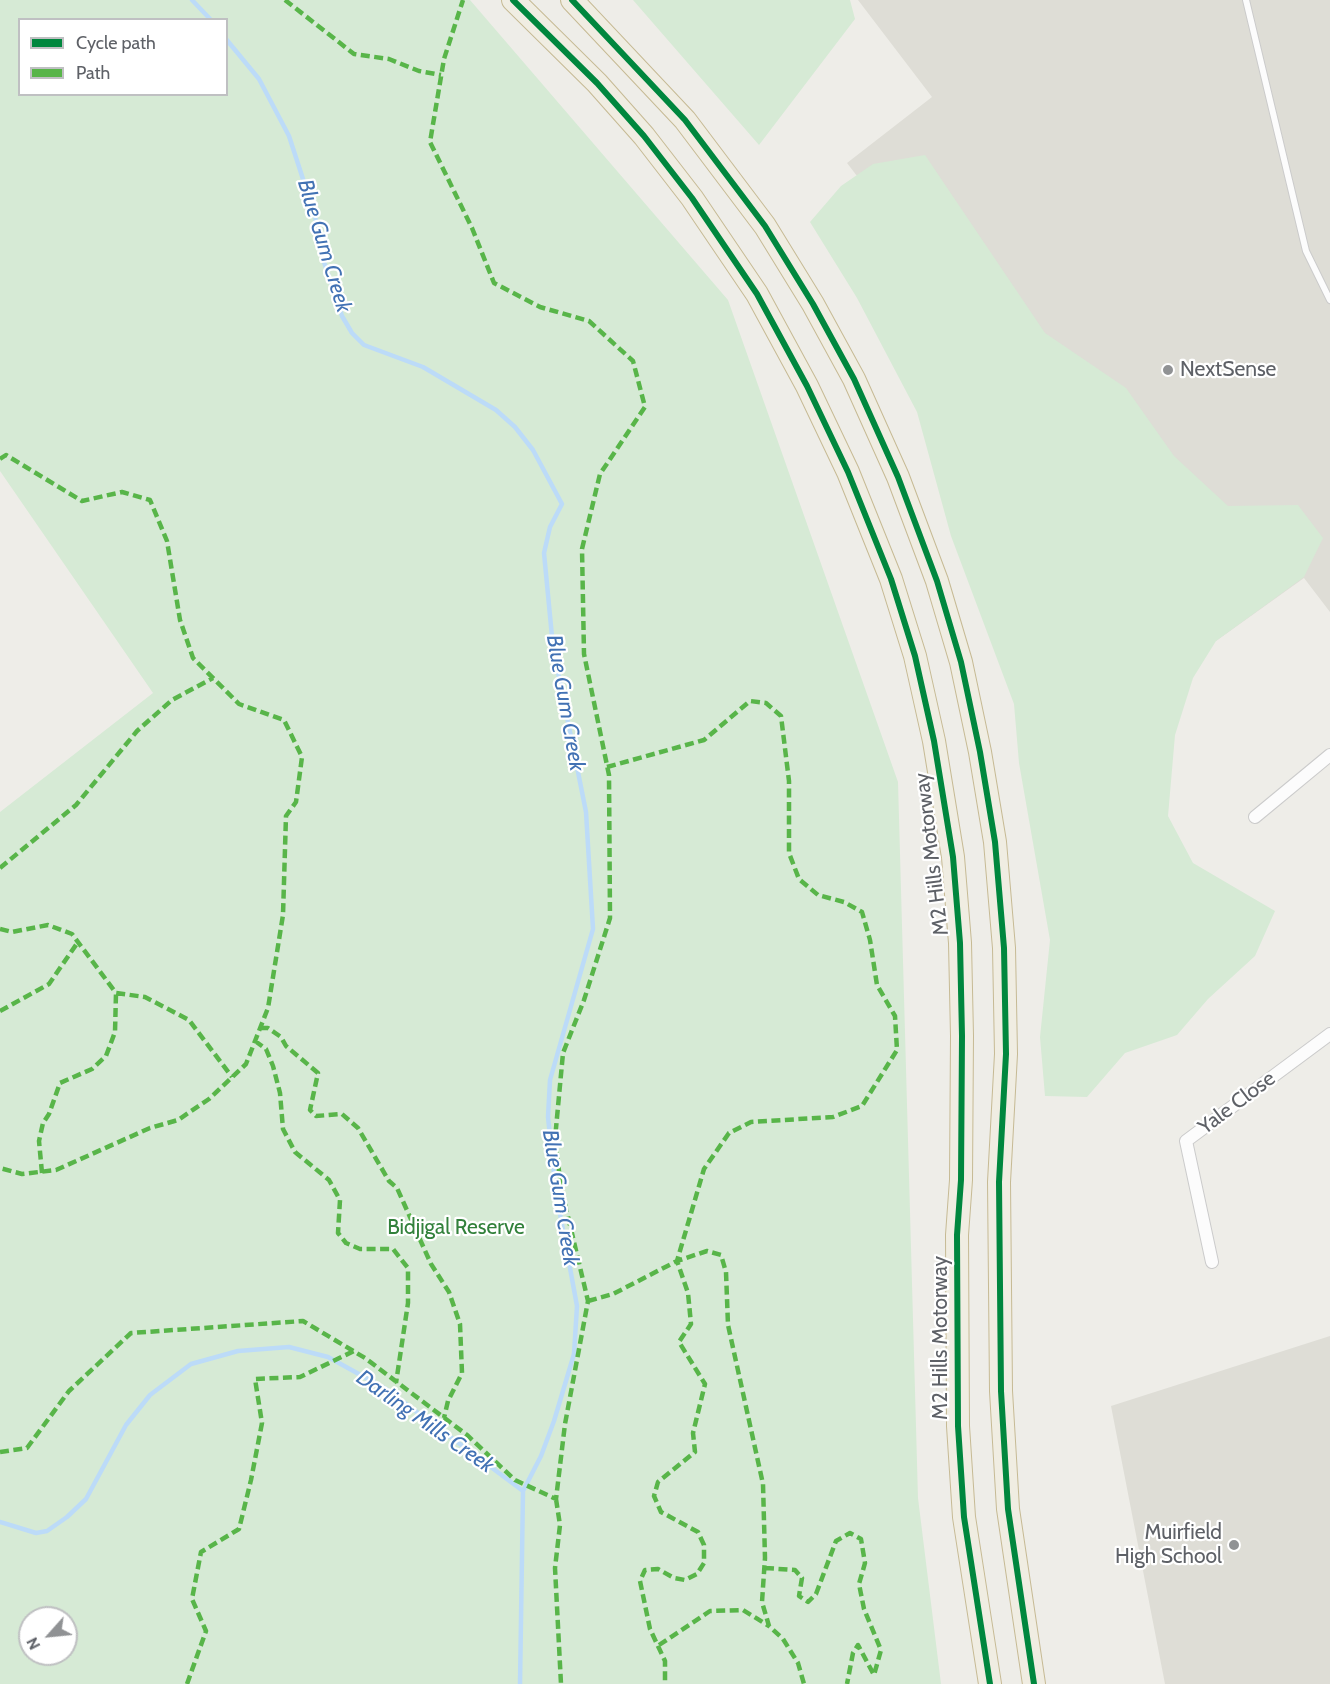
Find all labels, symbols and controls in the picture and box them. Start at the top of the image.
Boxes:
legend [18,18,228,96]
text: Cycle path [76,32,156,54]
text: Path [76,62,110,84]
water label: Blue Gum Creek [291,176,357,316]
place label: NextSense [1180,357,1276,383]
marker: NextSense [1161,363,1175,377]
water label: Blue Gum Creek [540,633,590,773]
street label: M2 Hills Motorway [910,771,954,937]
street label: Yale Close [1194,1066,1280,1140]
water label: Blue Gum Creek [536,1128,584,1268]
park label: Bidjigal Reserve [387,1215,525,1241]
street label: M2 Hills Motorway [928,1256,954,1420]
water label: Darling Mills Creek [351,1365,499,1479]
place label: Muirfield High School [1115,1520,1222,1570]
marker: Muirfield High School [1227,1538,1241,1552]
north arrow [18,1606,78,1666]
text: N [22,1634,44,1653]

